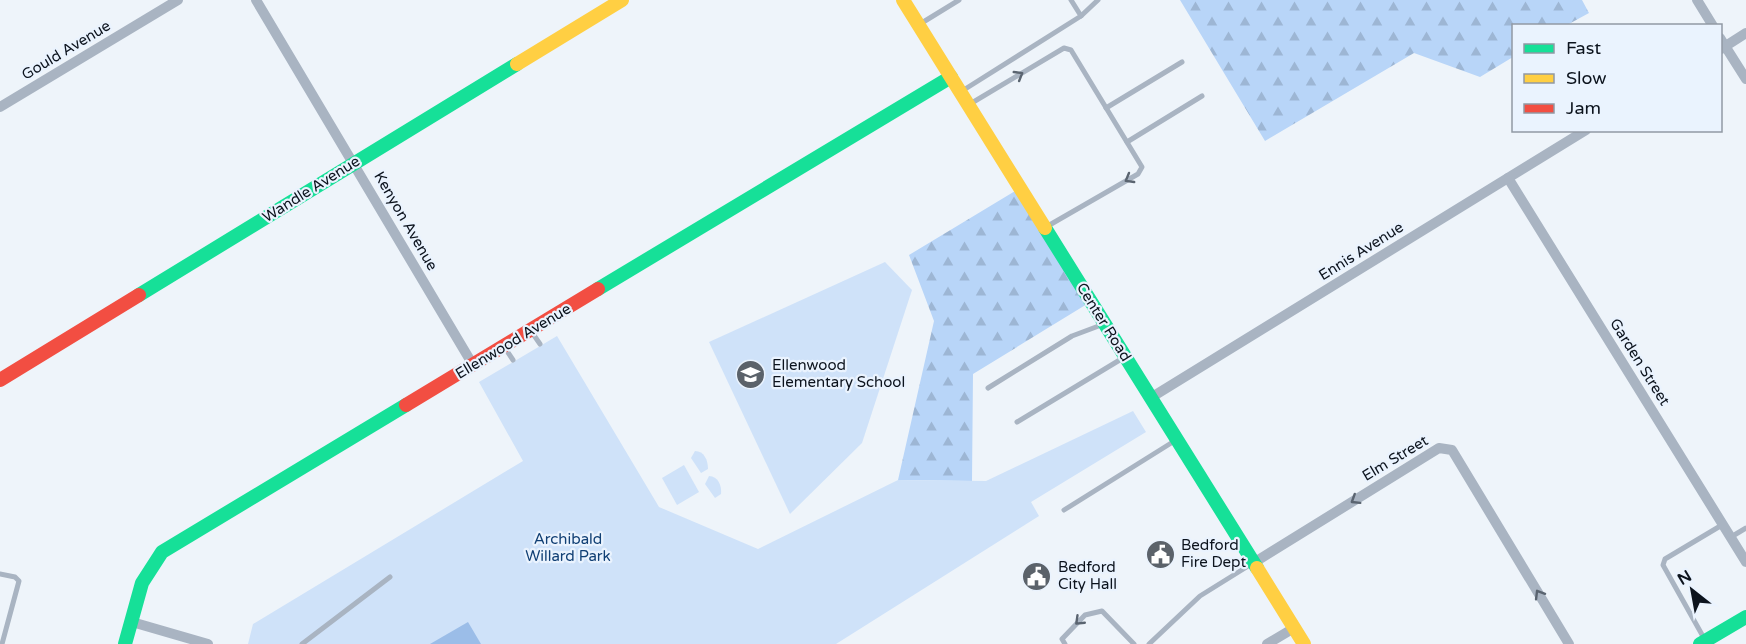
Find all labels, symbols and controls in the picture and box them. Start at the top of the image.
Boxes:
street label: Gould Avenue [18,16,114,84]
legend [1512,24,1722,132]
text: Fast [1566,37,1601,59]
text: Slow [1566,67,1607,89]
one-way arrow [1013,70,1023,82]
text: Jam [1566,97,1601,119]
street label: Wandle Avenue [259,152,363,226]
street label: Kenyon Avenue [370,168,442,274]
one-way arrow [1125,172,1135,183]
street label: Ennis Avenue [1315,218,1407,284]
street label: Center Road [1073,279,1135,365]
street label: Ellenwood Avenue [452,299,574,383]
street label: Garden Street [1606,315,1674,409]
place label: Ellenwood Elementary School [772,356,905,391]
school or university icon: Ellenwood Elementary School [735,358,767,390]
street label: Elm Street [1359,431,1432,485]
one-way arrow [1351,492,1362,503]
park label: Archibald Willard Park [525,530,611,565]
place label: Bedford Fire Dept [1181,536,1246,571]
public building icon: Bedford Fire Dept [1144,538,1176,570]
place label: Bedford City Hall [1058,558,1117,593]
public building icon: Bedford City Hall [1021,560,1053,592]
north arrow [1662,560,1722,620]
text: N [1674,566,1695,590]
one-way arrow [1534,590,1546,600]
one-way arrow [1075,615,1086,625]

